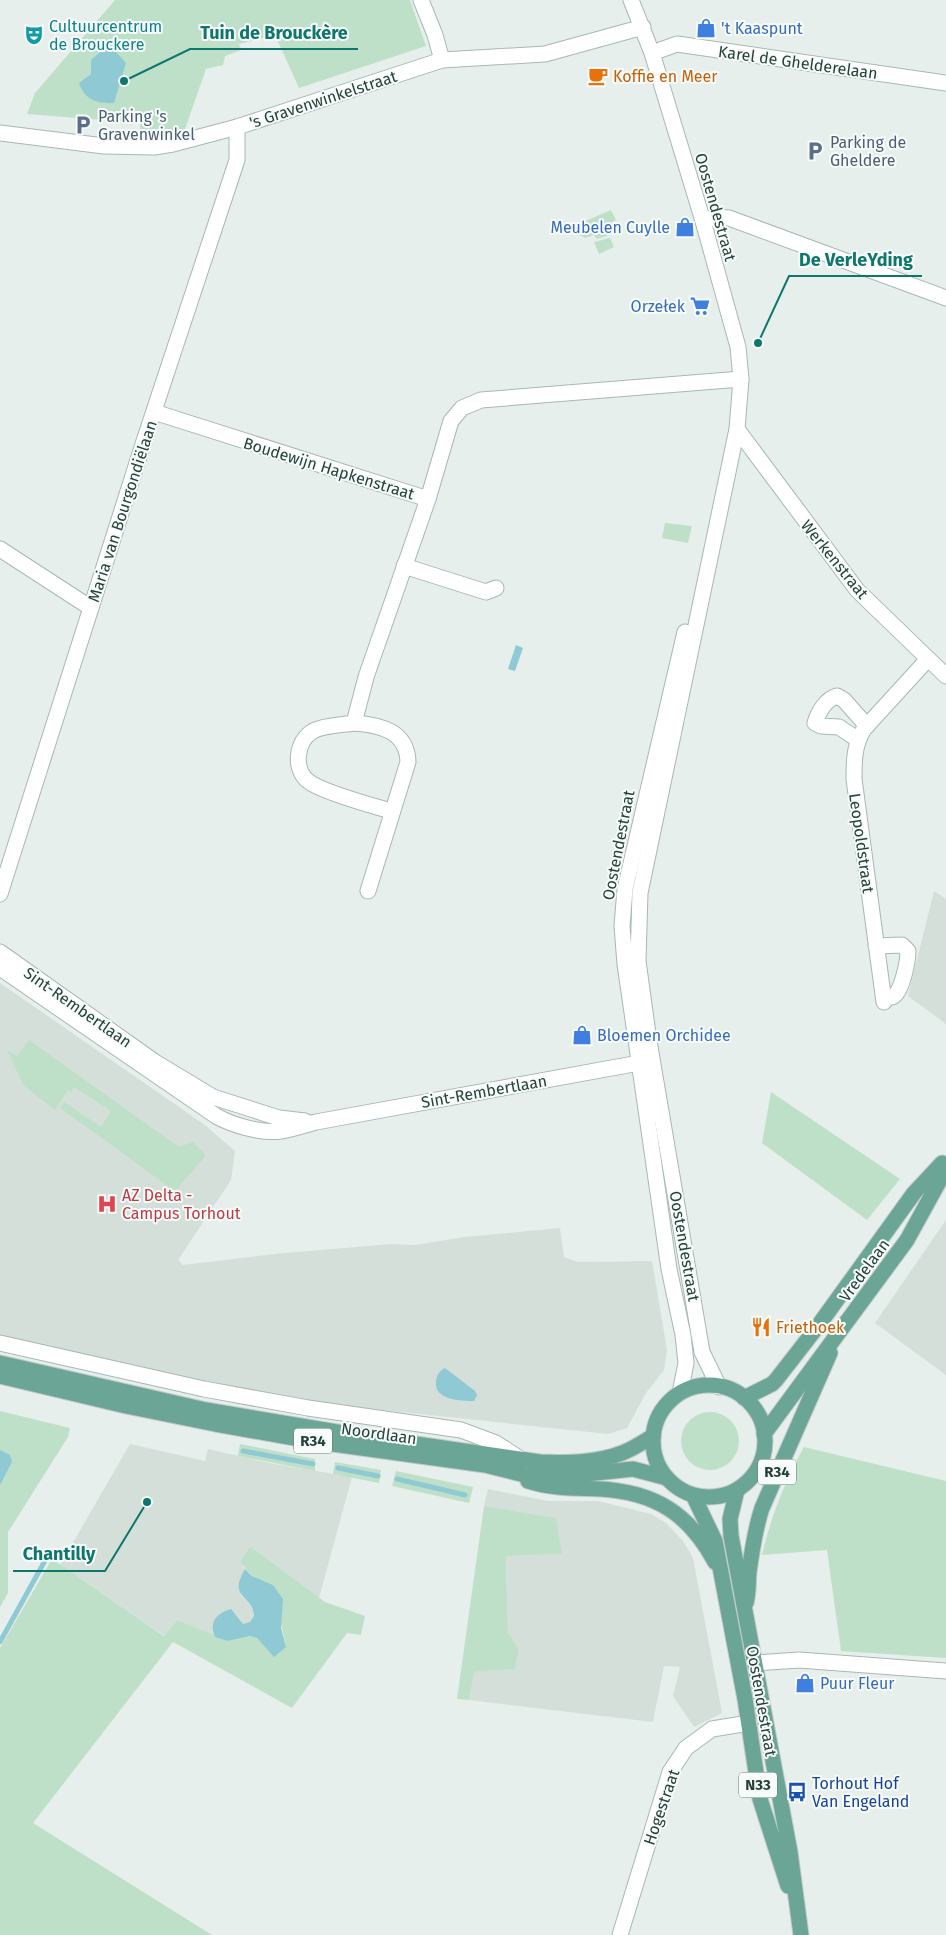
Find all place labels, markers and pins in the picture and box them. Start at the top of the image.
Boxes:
callout: Tuin de Brouckère [190,16,358,49]
place label: Cultuurcentrum de Brouckere [49,17,162,54]
shop icon: 't Kaaspunt [695,17,717,39]
place label: 't Kaaspunt [721,19,803,38]
theatre icon: Cultuurcentrum de Brouckere [23,24,45,46]
cafe icon: Koffie en Meer [587,65,609,87]
place label: Koffie en Meer [613,67,718,86]
place label: Parking 's Gravenwinkel [98,107,195,144]
parking icon: Parking 's Gravenwinkel [72,114,94,136]
place label: Parking de Gheldere [830,133,906,170]
parking icon: Parking de Gheldere [804,140,826,162]
shop icon: Meubelen Cuylle [674,216,696,238]
place label: Meubelen Cuylle [550,218,670,237]
callout: De VerleYding [789,243,922,276]
supermarket icon: Orzełek [689,295,711,317]
place label: Orzełek [631,297,686,316]
shop icon: Bloemen Orchidee [571,1024,593,1046]
place label: Bloemen Orchidee [597,1026,731,1045]
place label: AZ Delta - Campus Torhout [122,1186,241,1223]
hospital icon: AZ Delta - Campus Torhout [96,1193,118,1215]
restaurant icon: Friethoek [750,1316,772,1338]
place label: Friethoek [776,1318,845,1337]
callout: Chantilly [13,1538,105,1571]
shop icon: Puur Fleur [794,1672,816,1694]
place label: Puur Fleur [820,1674,895,1693]
place label: Torhout Hof Van Engeland [812,1774,909,1811]
bus stop icon: Torhout Hof Van Engeland [786,1781,808,1803]

